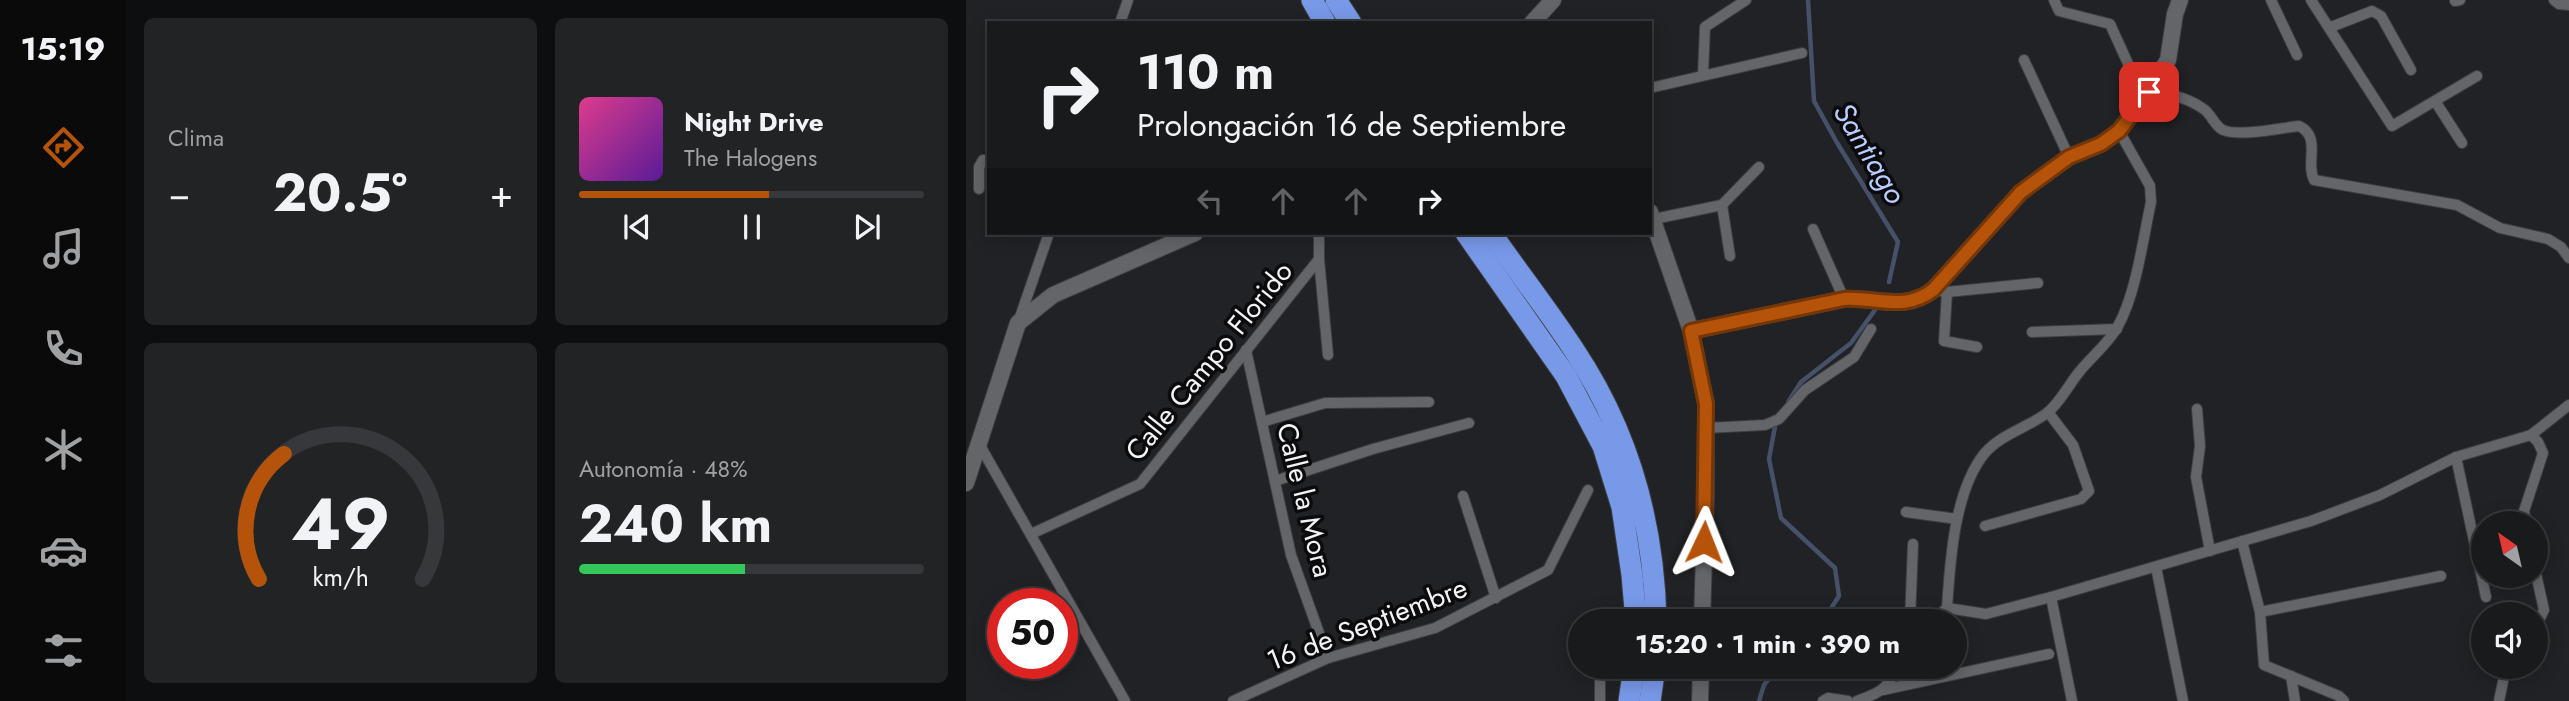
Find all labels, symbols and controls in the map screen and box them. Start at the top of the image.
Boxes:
text: 15:19 [21,26,105,72]
text: 110 m [1137,37,1274,107]
icon: right [1022,49,1113,140]
pin [2119,62,2179,122]
icon: arrive [2130,73,2168,111]
water label: Santiago [1823,94,1917,212]
text: Prolongación 16 de Septiembre [1137,102,1566,148]
text: Night Drive [684,103,824,141]
text: Clima [168,121,224,155]
icon: directions [39,123,88,172]
text: The Halogens [684,141,817,175]
text: 20.5° [273,155,407,231]
text: − [168,166,190,221]
text: + [490,166,513,221]
icon: left [1191,182,1229,220]
icon: ahead [1264,182,1302,220]
icon: ahead [1337,182,1375,220]
icon: right [1410,182,1448,220]
icon: previous [618,208,656,246]
icon: pause [733,208,771,246]
icon: next [848,208,886,246]
icon: music [39,224,88,273]
street label: Calle Campo Florido [1116,252,1302,470]
icon: phone [39,324,88,373]
street label: Calle la Mora [1266,419,1344,581]
icon: climate [39,425,88,474]
text: Autonomía · 48% [579,452,747,486]
text: 49 [291,471,390,576]
text: 240 km [579,486,772,562]
position arrow [1667,505,1741,579]
north arrow [2471,511,2548,588]
map controls [2471,511,2548,679]
icon: car [39,526,88,575]
text: km/h [312,559,369,595]
street label: 16 de Septiembre [1261,567,1473,681]
speed limit sign: 50 [987,588,1078,679]
button: sound [2471,602,2548,679]
text: 15:20 · 1 min · 390 m [1635,625,1900,663]
icon: filters [39,626,88,675]

